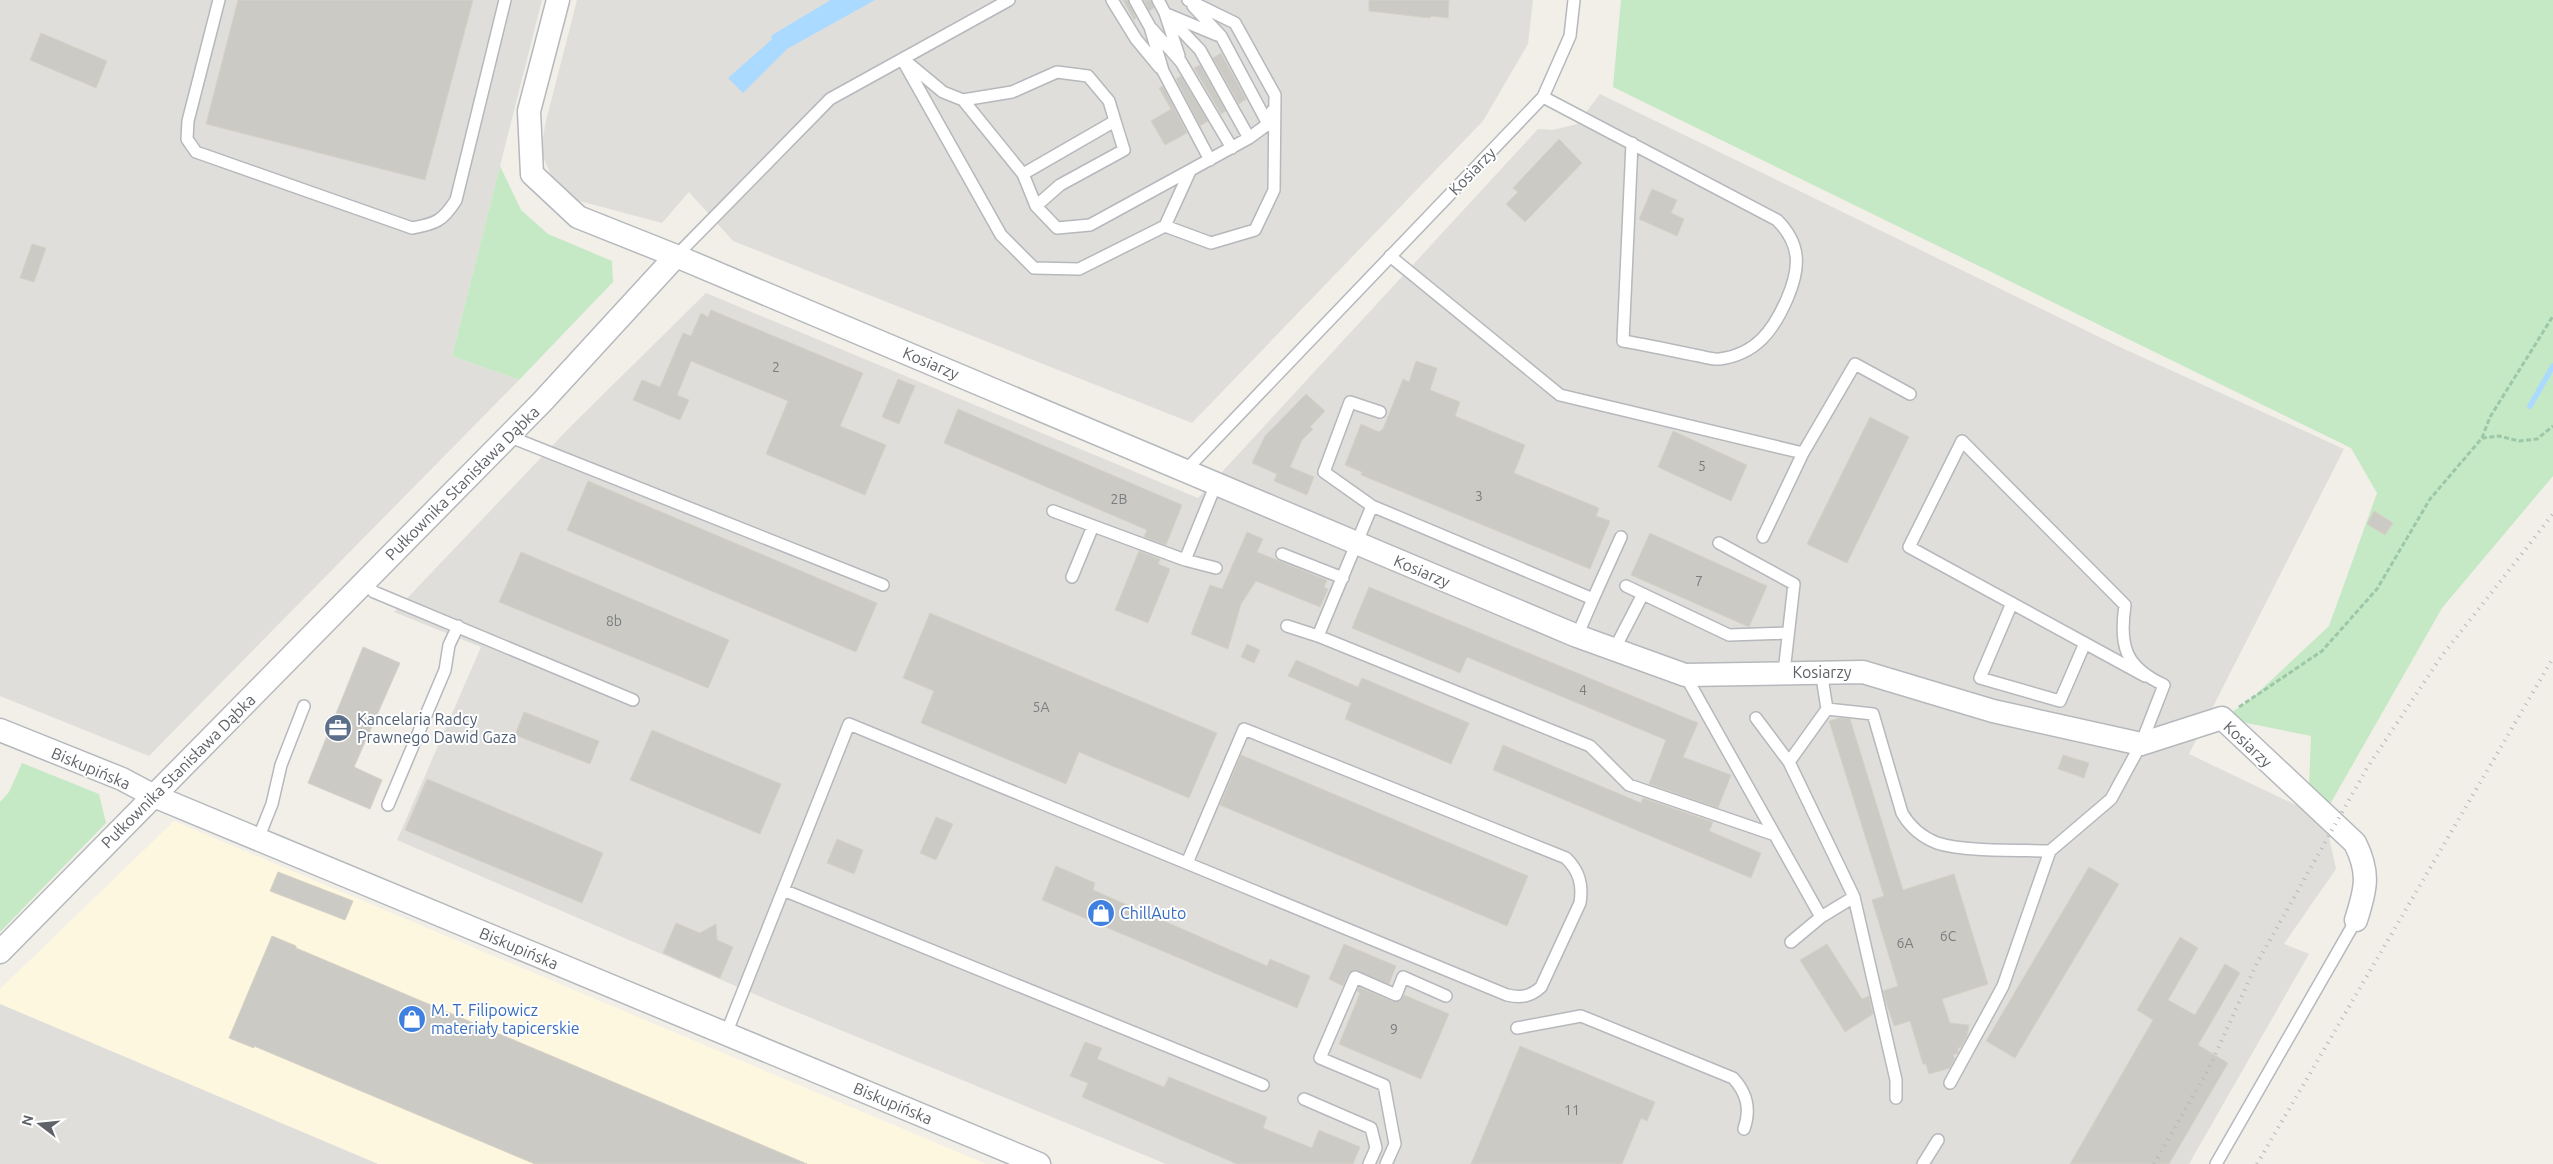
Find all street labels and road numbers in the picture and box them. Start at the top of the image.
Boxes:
street label: Kosiarzy [1445,143,1499,199]
street label: Kosiarzy [900,343,962,383]
street label: Pułkownika Stanisława Dąbka [381,402,543,564]
street label: Kosiarzy [1391,551,1453,591]
street label: Kosiarzy [1792,663,1852,681]
street label: Pułkownika Stanisława Dąbka [97,690,259,852]
street label: Kosiarzy [2220,717,2276,771]
street label: Biskupińska [49,743,133,793]
street label: Biskupińska [477,923,561,973]
street label: Biskupińska [851,1078,935,1128]

